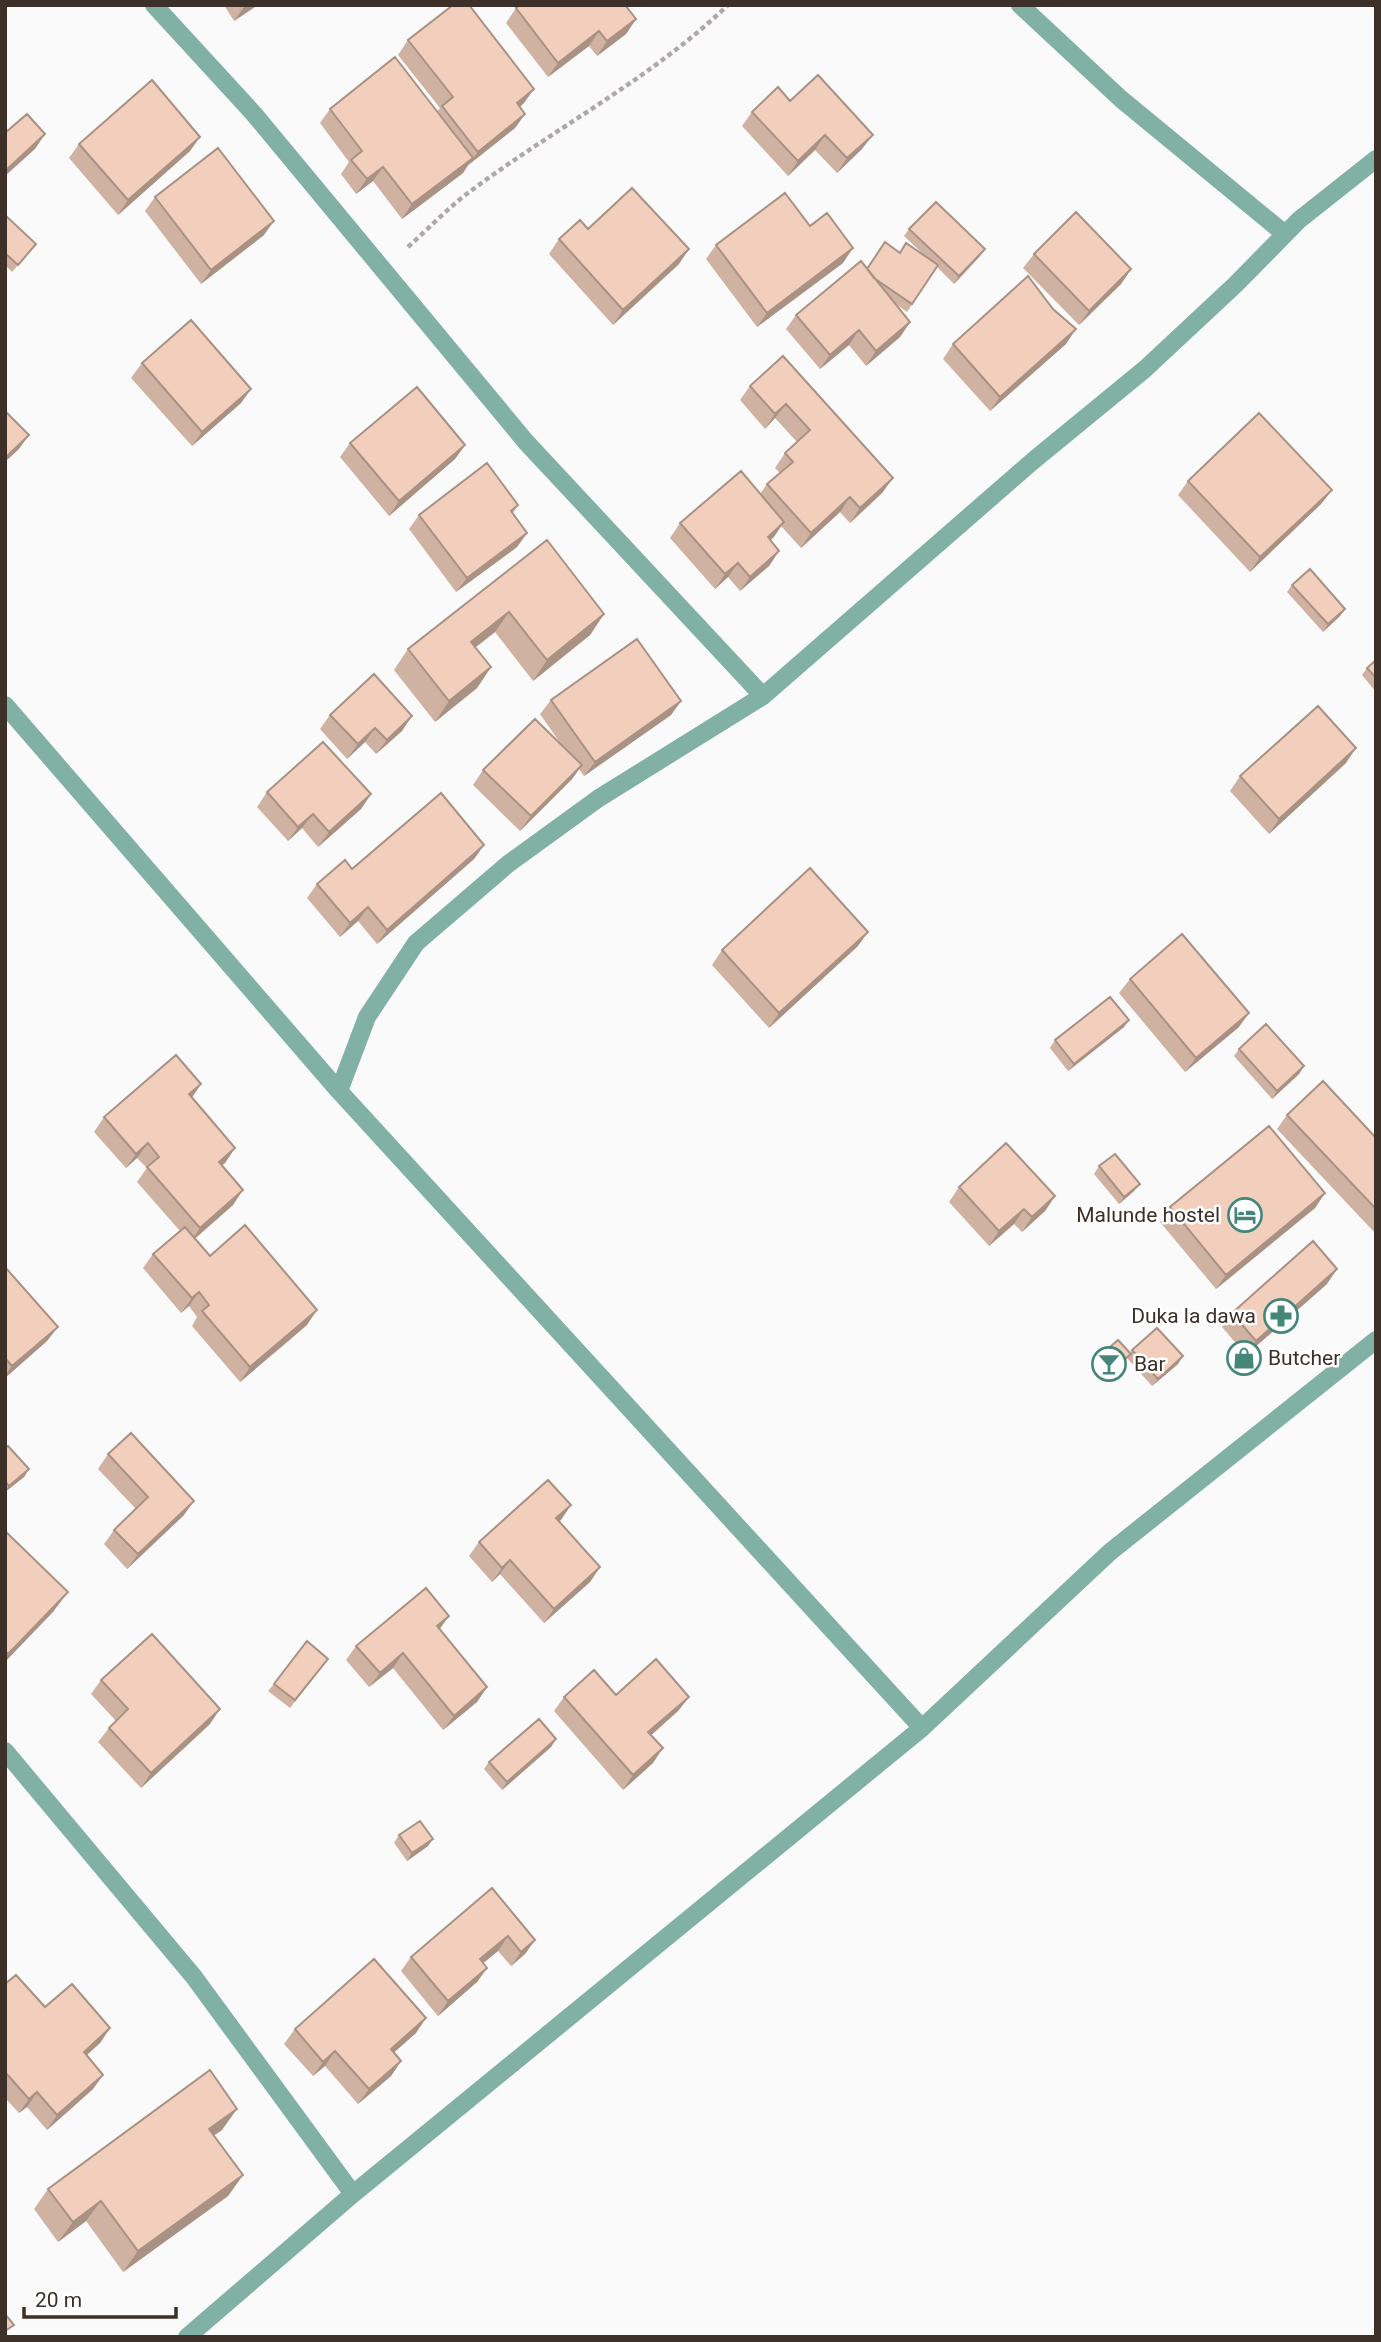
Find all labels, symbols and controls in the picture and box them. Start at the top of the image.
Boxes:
hotel icon: Malunde hostel [1226,1196,1264,1234]
place label: Malunde hostel [1076,1203,1220,1227]
pharmacy icon: Duka la dawa [1262,1297,1300,1335]
place label: Duka la dawa [1131,1304,1256,1328]
shop icon: Butcher [1225,1339,1263,1377]
bar icon: Bar [1090,1345,1128,1383]
place label: Butcher [1268,1346,1340,1370]
place label: Bar [1134,1352,1166,1376]
scale bar [24,2276,177,2320]
text: 20 m [35,2288,82,2312]

